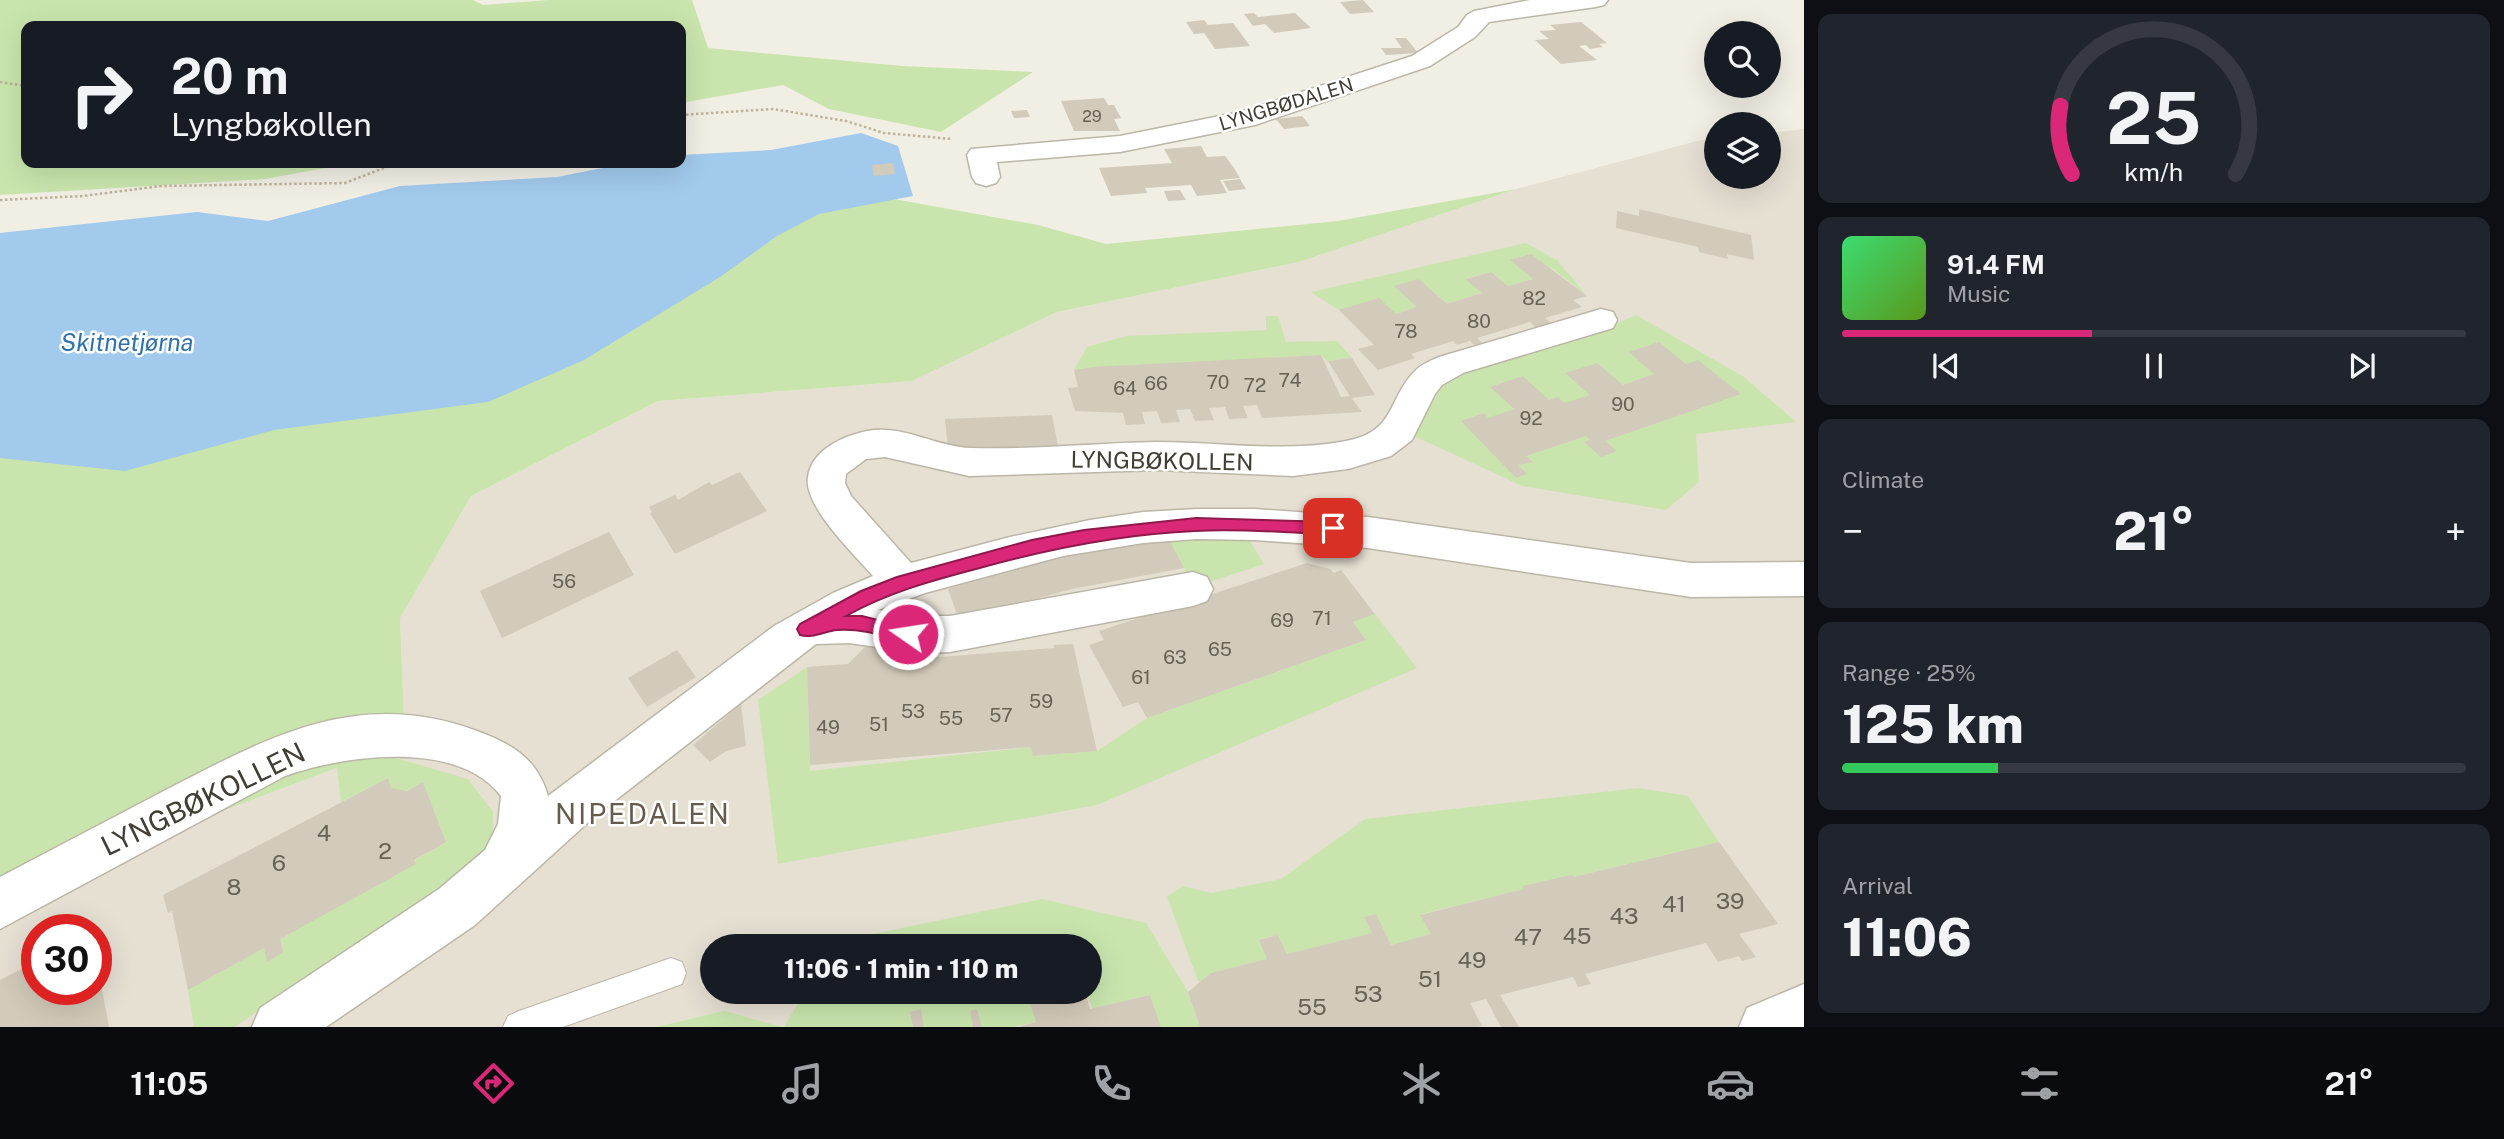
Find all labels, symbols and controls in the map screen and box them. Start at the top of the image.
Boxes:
map controls [1704,21,1781,189]
button: search [1704,21,1781,98]
text: 20 m [171,47,289,105]
icon: right [56,49,147,140]
street label: LYNGBØDALEN [1216,73,1356,135]
text: 25 [2106,76,2202,161]
text: Lyngbøkollen [171,106,372,143]
house number: 29 [1082,107,1102,126]
button: layers [1704,112,1781,189]
text: km/h [2125,157,2183,187]
text: 91.4 FM [1947,249,2045,280]
text: Music [1947,280,2011,307]
house number: 82 [1522,287,1546,309]
house number: 80 [1467,310,1491,332]
house number: 78 [1394,320,1418,342]
water label: Skitnetjørna [61,328,193,356]
icon: previous [1927,347,1965,385]
icon: pause [2135,347,2173,385]
icon: next [2343,347,2381,385]
house number: 74 [1279,369,1301,391]
house number: 70 [1207,371,1229,393]
house number: 66 [1144,372,1168,394]
house number: 72 [1244,374,1266,396]
house number: 64 [1113,377,1137,399]
house number: 90 [1611,393,1635,415]
house number: 92 [1519,407,1543,429]
street label: LYNGBØKOLLEN [1070,445,1254,476]
text: Climate [1842,466,1924,493]
pin [1303,498,1363,558]
text: 21° [2113,501,2195,562]
icon: arrive [1314,509,1352,547]
text: − [1842,509,1863,554]
text: + [2445,509,2466,554]
house number: 56 [552,570,576,592]
position arrow [871,597,945,671]
house number: 71 [1312,607,1332,629]
house number: 69 [1270,609,1294,631]
house number: 65 [1208,638,1232,660]
house number: 63 [1163,646,1187,668]
text: Range · 25% [1842,659,1976,686]
house number: 61 [1131,666,1151,688]
house number: 59 [1029,690,1053,712]
text: 125 km [1842,694,2024,755]
house number: 53 [901,700,925,722]
house number: 57 [989,704,1013,726]
house number: 55 [939,707,963,729]
house number: 51 [869,713,889,735]
house number: 49 [816,716,840,738]
street label: LYNGBØKOLLEN [95,735,310,862]
district label: NIPEDALEN [555,797,731,830]
house number: 4 [317,819,331,846]
house number: 2 [378,837,392,864]
house number: 6 [272,849,286,876]
text: Arrival [1842,872,1913,899]
house number: 8 [227,873,241,900]
house number: 39 [1716,887,1744,914]
house number: 41 [1662,890,1686,917]
house number: 43 [1610,902,1638,929]
text: 11:06 [1842,907,1972,968]
speed limit sign: 30 [21,914,112,1005]
house number: 45 [1563,922,1592,949]
house number: 47 [1514,923,1542,950]
house number: 49 [1458,946,1486,973]
text: 11:06 · 1 min · 110 m [784,953,1018,984]
house number: 51 [1418,965,1442,992]
house number: 53 [1353,980,1383,1007]
house number: 55 [1297,993,1327,1020]
icon: directions [469,1059,518,1108]
icon: music [778,1059,827,1108]
icon: phone [1087,1059,1136,1108]
icon: climate [1397,1059,1446,1108]
icon: car [1706,1059,1755,1108]
icon: filters [2015,1059,2064,1108]
text: 11:05 [130,1065,208,1102]
text: 21° [2325,1065,2374,1102]

